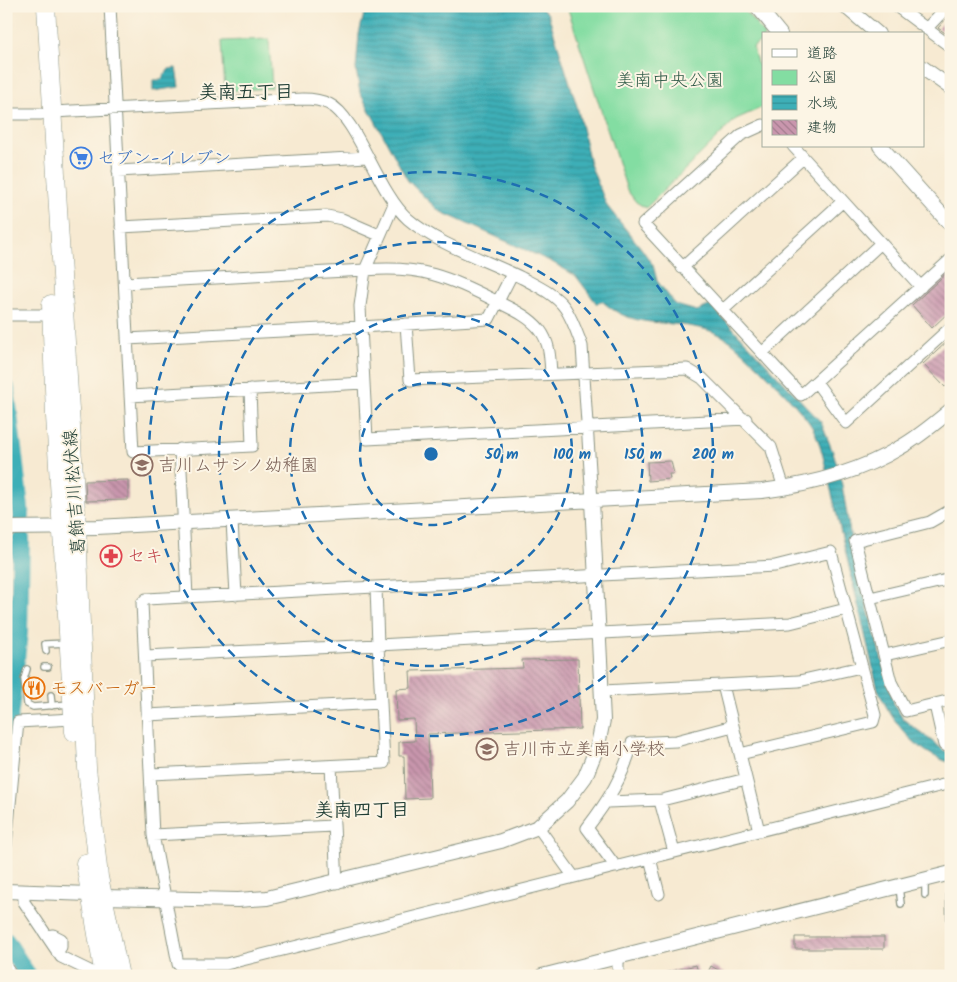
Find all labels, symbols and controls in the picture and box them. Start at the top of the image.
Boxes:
legend [762,32,924,148]
text: 道路 [807,42,837,66]
text: 公園 [807,66,837,90]
park label: 美南中央公園 [616,67,724,96]
district label: 美南五丁目 [198,78,294,108]
text: 水域 [807,92,837,116]
text: 建物 [807,116,837,140]
place label: セブン-イレブン [97,145,231,174]
supermarket icon: セブン-イレブン [69,146,93,170]
street label: 葛飾吉川松伏線 [57,428,94,556]
text: 50 m [484,443,519,467]
text: 100 m [553,443,591,467]
text: 150 m [624,443,662,467]
text: 200 m [692,443,734,467]
centre of rings [422,445,440,463]
place label: 吉川ムサシノ幼稚園 [158,452,319,481]
school or university icon: 吉川ムサシノ幼稚園 [130,453,154,477]
place label: セキ [127,543,163,572]
pharmacy icon: セキ [99,544,123,568]
place label: モスバーガー [50,675,158,704]
restaurant icon: モスバーガー [22,676,46,700]
place label: 吉川市立美南小学校 [503,736,665,765]
school or university icon: 吉川市立美南小学校 [475,737,499,761]
district label: 美南四丁目 [314,796,410,826]

